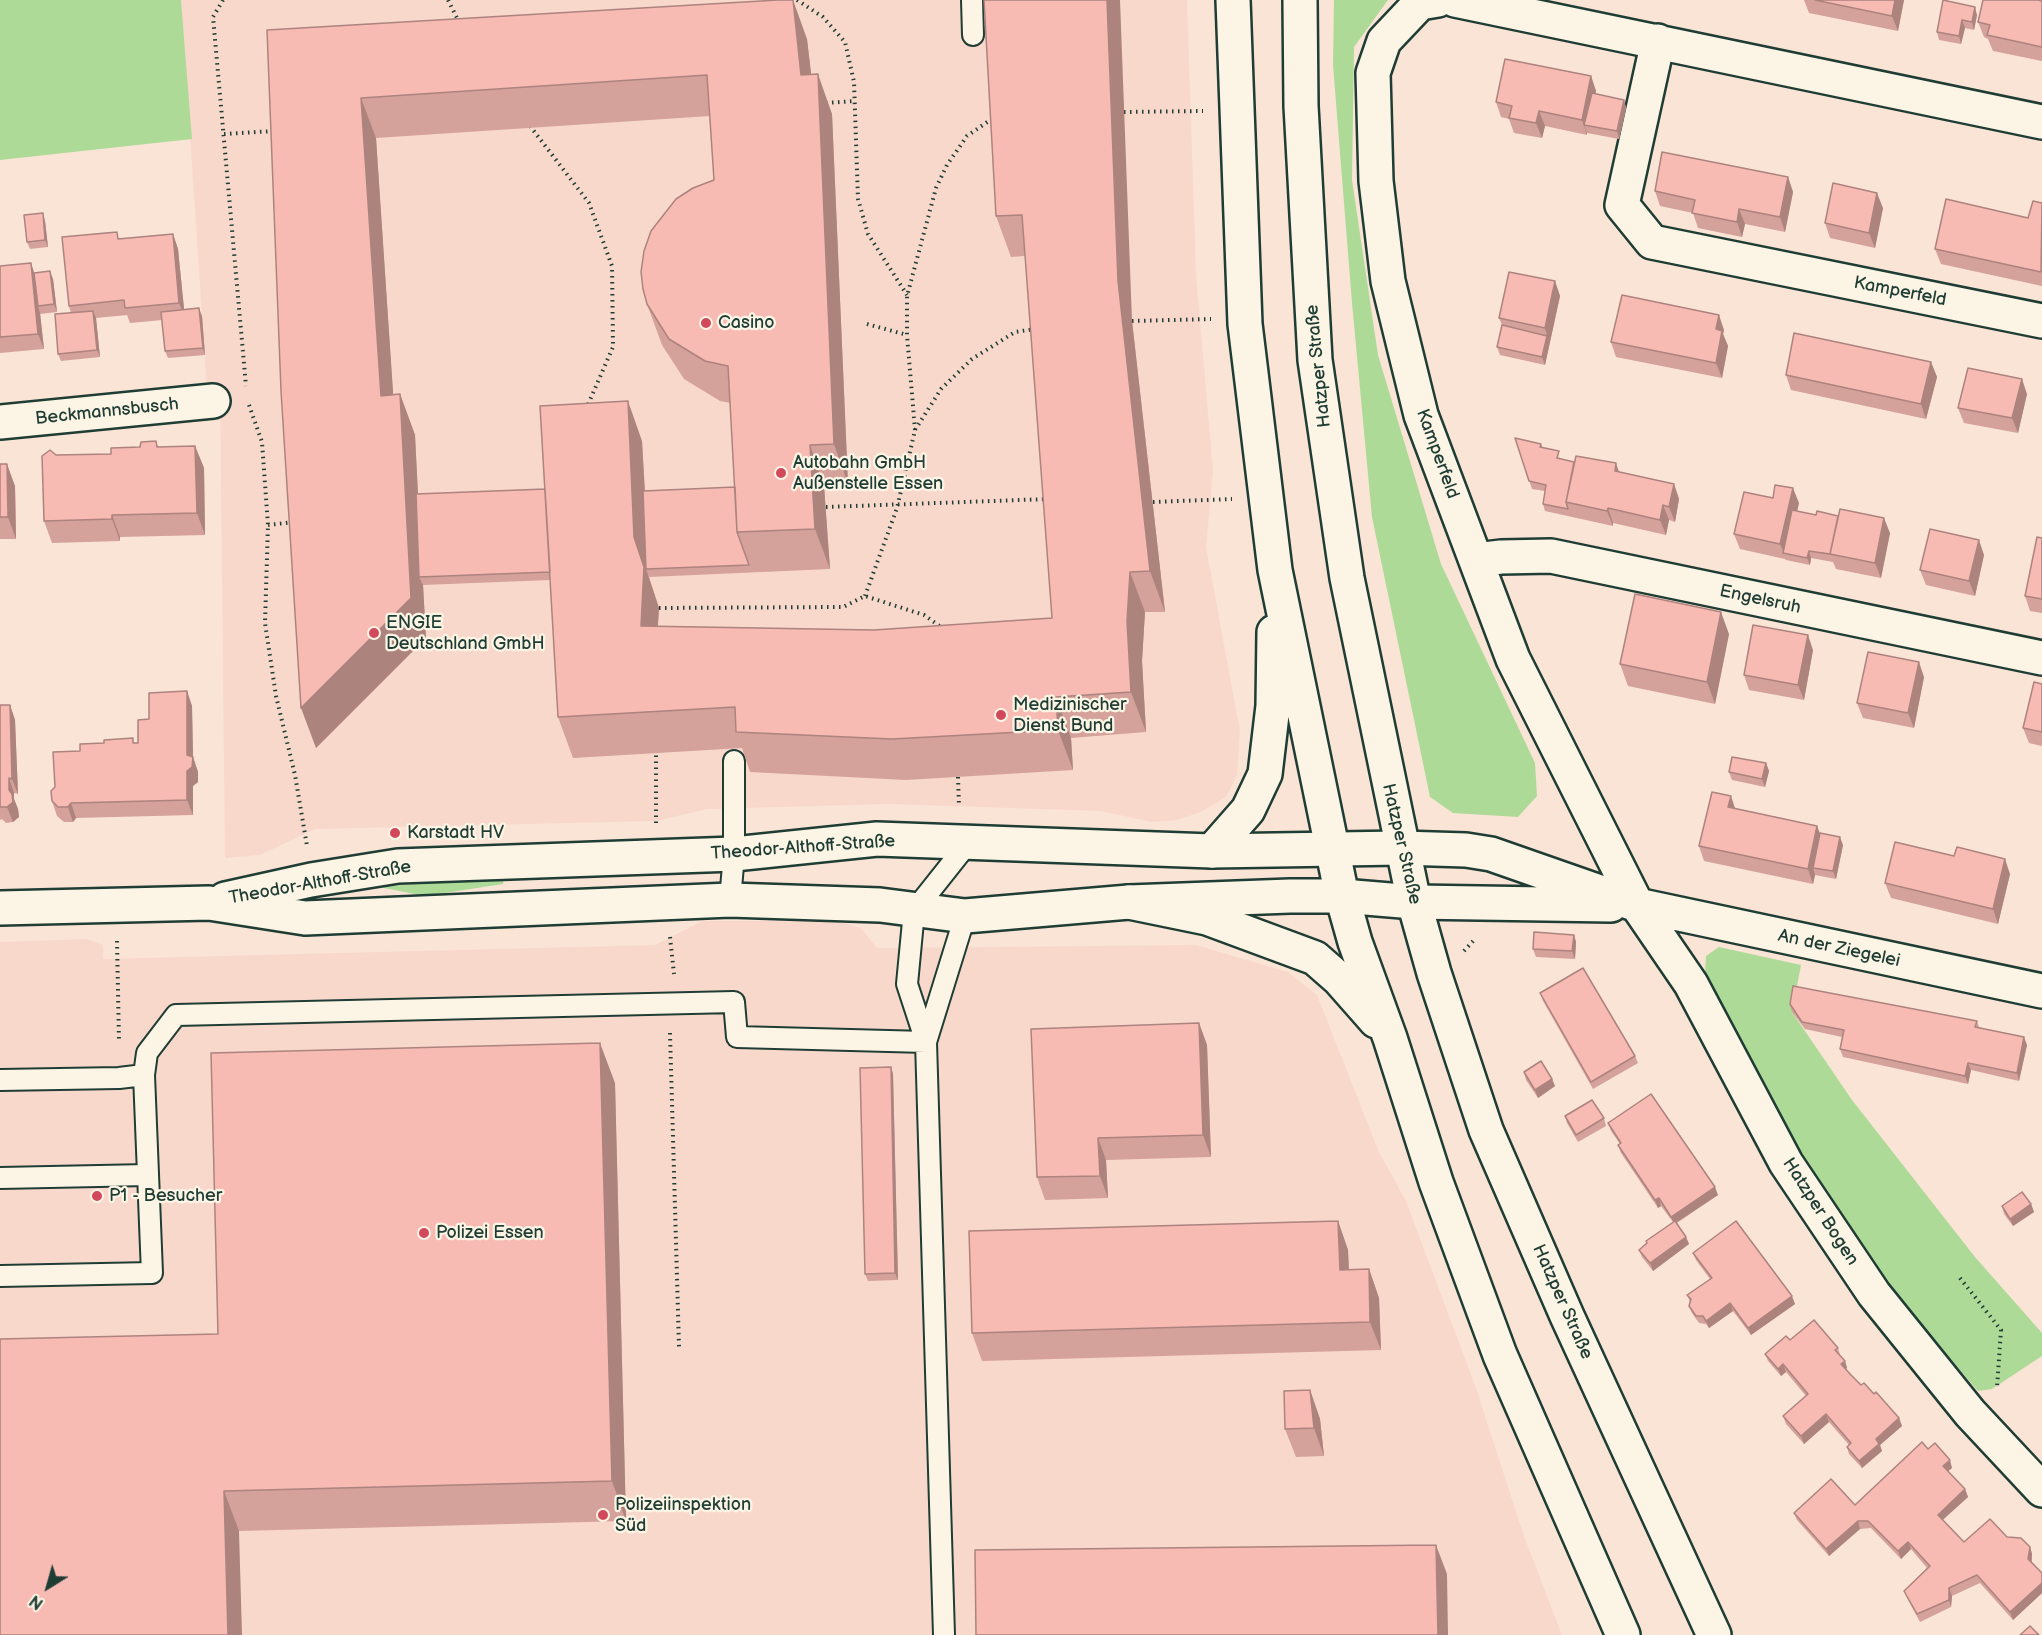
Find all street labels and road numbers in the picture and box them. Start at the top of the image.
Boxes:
street label: Kamperfeld [1852,272,1948,312]
street label: Hatzper Straße [1302,304,1336,428]
street label: Beckmannsbusch [34,394,180,430]
street label: Kamperfeld [1411,406,1463,502]
street label: Engelsruh [1717,581,1803,619]
street label: Hatzper Straße [1377,781,1425,907]
street label: Theodor-Althoff-Straße [710,831,896,865]
street label: Theodor-Althoff-Straße [227,856,413,910]
street label: An der Ziegelei [1776,926,1902,972]
street label: Hatzper Bogen [1777,1154,1863,1270]
street label: Hatzper Straße [1527,1241,1597,1363]

